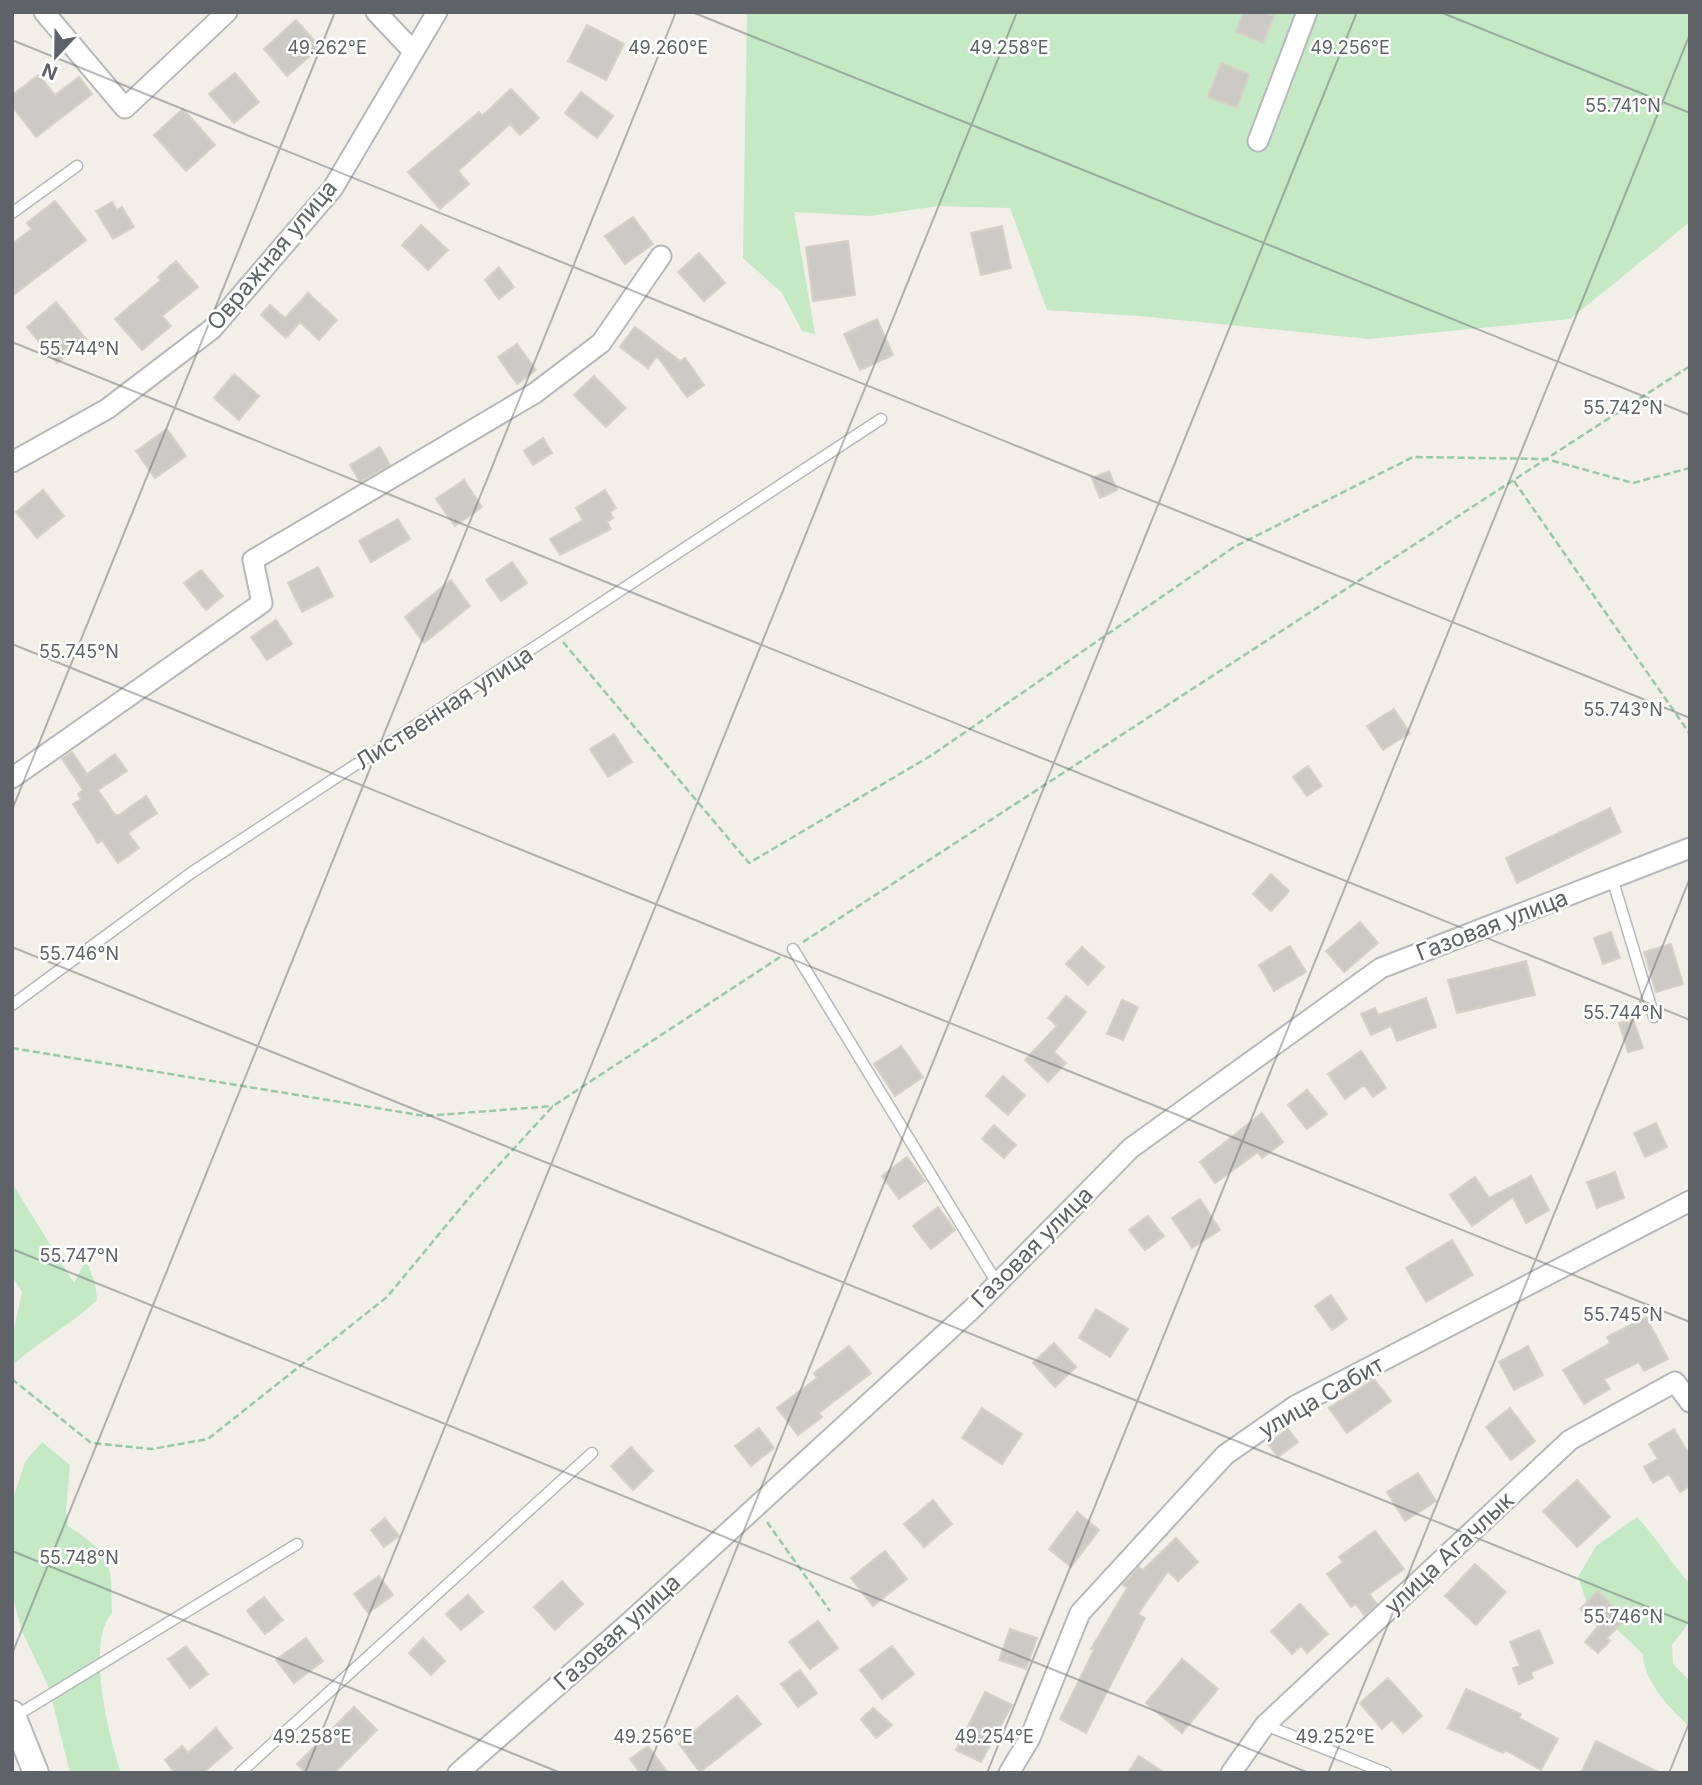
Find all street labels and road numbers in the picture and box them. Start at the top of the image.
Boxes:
street label: Овражная улица [201,174,343,336]
street label: Лиственная улица [350,640,538,776]
street label: Газовая улица [1412,883,1572,967]
street label: Газовая улица [965,1180,1099,1314]
street label: улица Сабит [1254,1350,1389,1444]
street label: улица Агачлык [1379,1486,1520,1620]
street label: Газовая улица [548,1568,686,1696]

